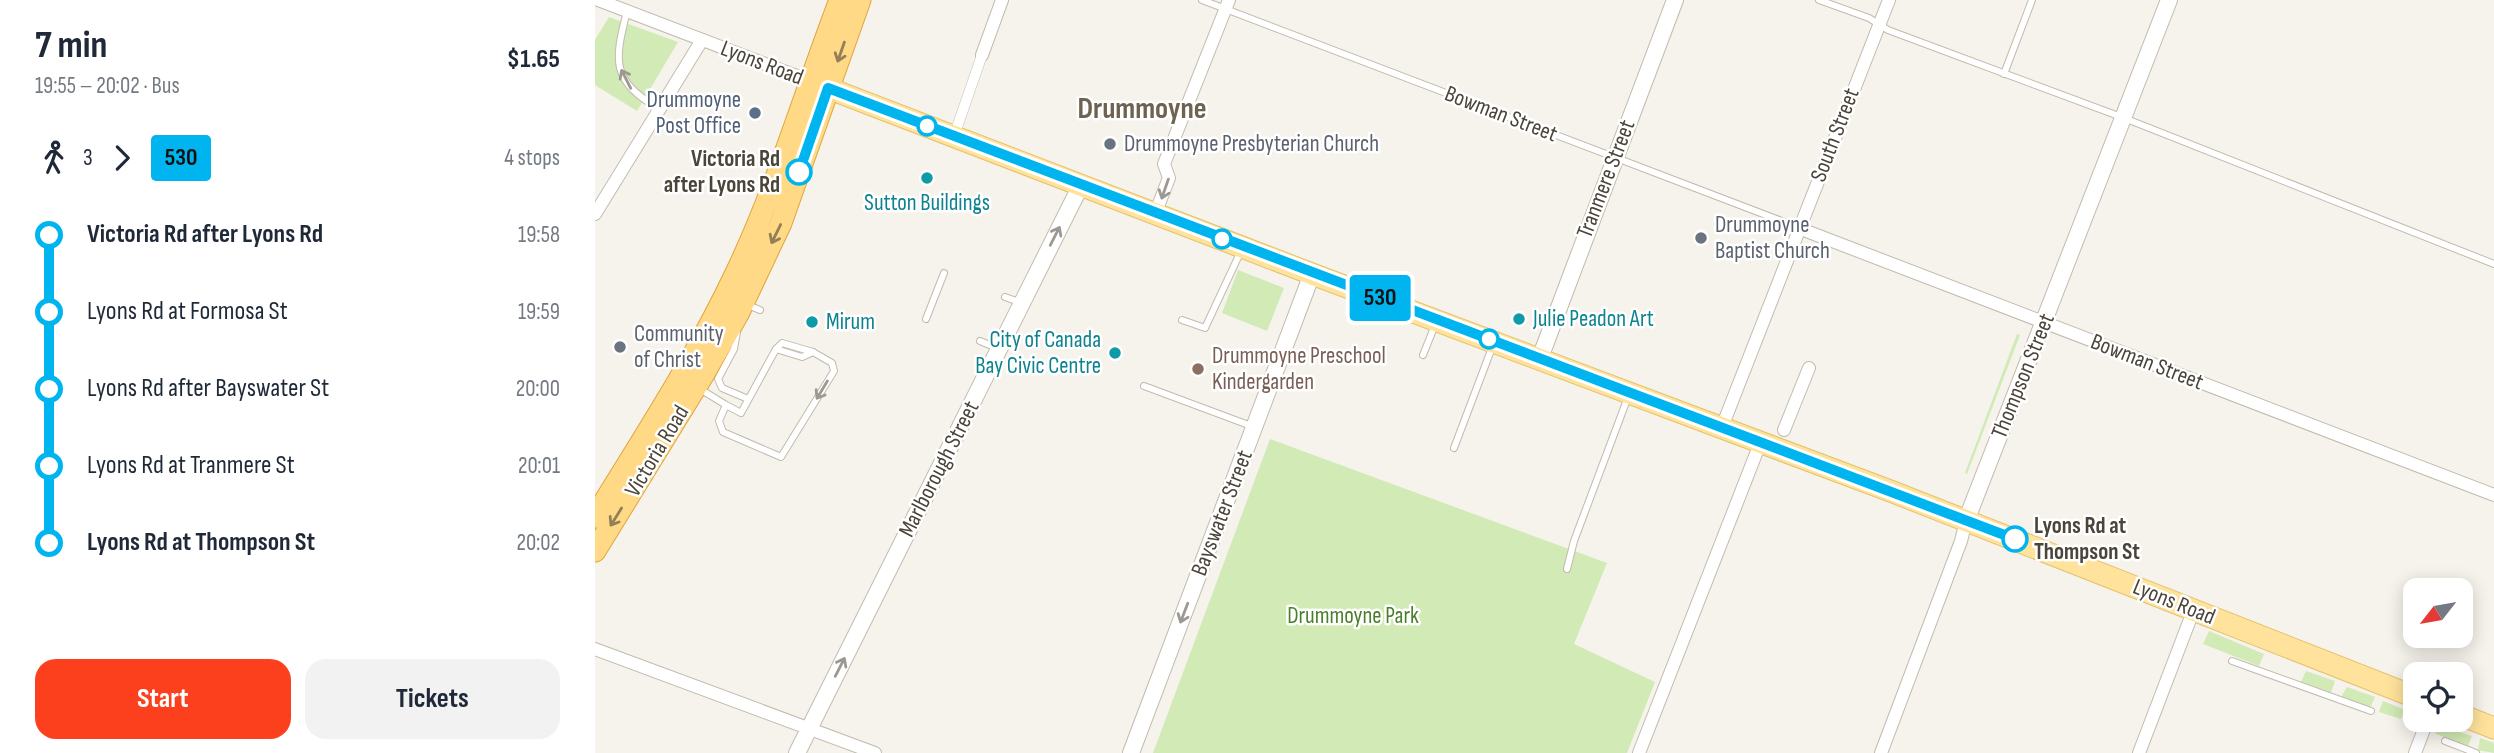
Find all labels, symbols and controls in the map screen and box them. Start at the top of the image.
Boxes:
text: 7 min [35,23,107,68]
street label: Lyons Road [717,34,807,92]
one-way arrow [834,41,846,63]
text: $1.65 [507,44,560,75]
one-way arrow [619,69,633,90]
text: 19:55 – 20:02 · Bus [35,72,180,100]
street label: Bowman Street [1441,80,1561,148]
street label: South Street [1804,84,1866,186]
place label: Drummoyne Post Office [647,86,741,140]
district label: Drummoyne [1077,91,1207,127]
marker: Drummoyne Post Office [747,105,763,121]
unlabelled marker [917,116,937,136]
street label: Tranmere Street [1571,116,1641,242]
place label: Drummoyne Presbyterian Church [1124,130,1379,158]
marker: Drummoyne Presbyterian Church [1102,136,1118,152]
icon: walk [35,139,73,177]
icon: forward [103,139,141,177]
text: 530 [165,143,197,172]
text: 3 [83,144,93,172]
text: 4 stops [504,144,560,172]
place label: Victoria Rd after Lyons Rd [664,145,780,199]
marker: Victoria Rd after Lyons Rd [786,159,812,185]
marker: Sutton Buildings [919,170,935,186]
one-way arrow [1158,178,1170,200]
place label: Sutton Buildings [864,189,990,217]
place label: Drummoyne Baptist Church [1715,211,1830,265]
text: Victoria Rd after Lyons Rd [87,219,323,250]
text: 19:58 [518,221,560,249]
one-way arrow [769,223,783,244]
one-way arrow [1049,226,1063,247]
unlabelled marker [1212,229,1232,249]
marker: Drummoyne Baptist Church [1693,230,1709,246]
line badge: 530 [1340,275,1420,321]
text: 530 [1364,283,1396,312]
text: Lyons Rd at Formosa St [87,296,288,327]
text: 19:59 [518,298,560,326]
place label: Julie Peadon Art [1532,305,1654,333]
place label: Mirum [826,308,875,336]
street label: Thompson Street [1985,309,2061,443]
marker: Julie Peadon Art [1511,311,1527,327]
marker: Mirum [804,314,820,330]
place label: Community of Christ [634,320,724,374]
place label: City of Canada Bay Civic Centre [975,326,1101,380]
street label: Bowman Street [2087,328,2207,396]
unlabelled marker [1479,329,1499,349]
marker: Community of Christ [612,339,628,355]
place label: Drummoyne Preschool Kindergarden [1212,342,1386,396]
marker: City of Canada Bay Civic Centre [1107,345,1123,361]
marker: Drummoyne Preschool Kindergarden [1190,361,1206,377]
text: Lyons Rd after Bayswater St [87,373,329,404]
text: 20:00 [516,375,560,403]
one-way arrow [815,379,829,399]
street label: Marlborough Street [893,396,985,542]
street label: Victoria Road [619,400,695,502]
street label: Bayswater Street [1185,446,1259,580]
text: Lyons Rd at Tranmere St [87,450,295,481]
text: 20:01 [518,452,560,480]
one-way arrow [609,507,624,526]
place label: Lyons Rd at Thompson St [2034,512,2140,566]
marker: Lyons Rd at Thompson St [2002,526,2028,552]
text: Lyons Rd at Thompson St [87,527,315,558]
text: 20:02 [516,529,560,557]
street label: Lyons Road [2129,573,2219,631]
north arrow [2403,578,2473,648]
map controls [2403,578,2473,732]
one-way arrow [1177,601,1189,623]
park label: Drummoyne Park [1287,602,1419,630]
one-way arrow [833,657,847,678]
button: Start [35,659,291,739]
button: Tickets [305,659,560,739]
button: locate [2403,662,2473,732]

